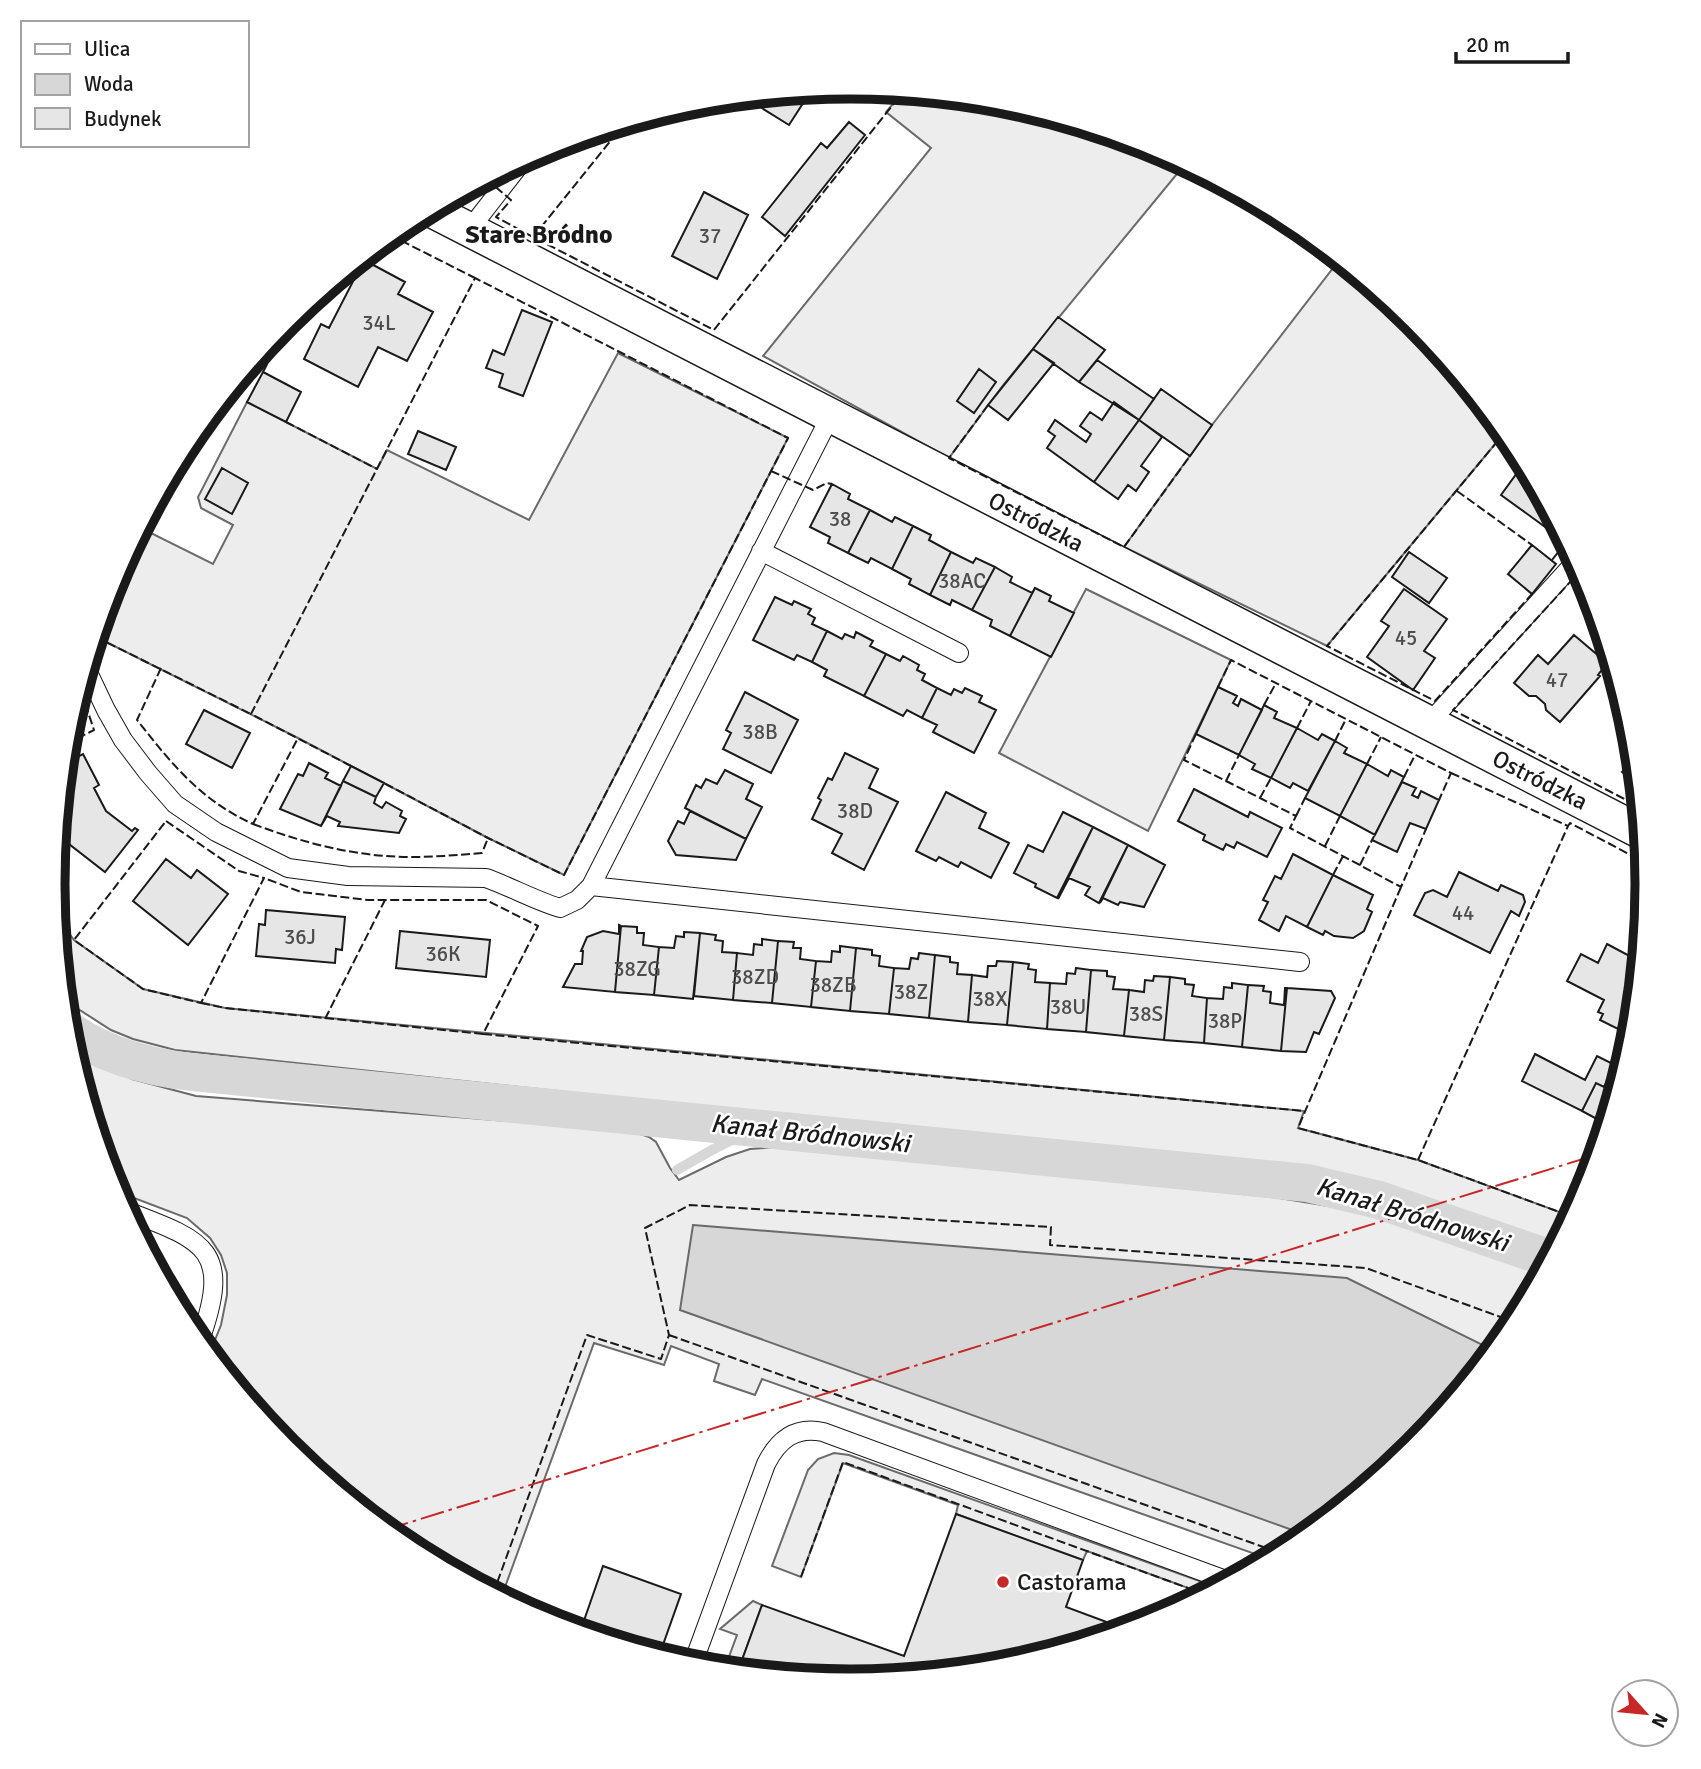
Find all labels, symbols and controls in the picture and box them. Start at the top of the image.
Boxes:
legend [21,21,248,147]
scale bar [1456,21,1568,65]
text: 20 m [1466,32,1510,58]
text: Ulica [84,36,130,62]
text: Woda [84,71,134,97]
text: Budynek [84,106,162,132]
district label: Stare Bródno [465,219,613,251]
house number: 37 [699,223,721,249]
house number: 34L [362,310,396,336]
street label: Ostródzka [983,485,1089,559]
house number: 38 [829,506,851,532]
house number: 38AC [938,568,986,594]
house number: 45 [1395,625,1417,651]
house number: 47 [1546,667,1568,693]
house number: 38B [742,719,778,745]
street label: Ostródzka [1487,743,1593,817]
house number: 38D [837,798,873,824]
house number: 44 [1452,900,1474,926]
house number: 36J [284,924,316,950]
house number: 36K [425,941,461,967]
house number: 38ZG [613,956,661,982]
house number: 38ZD [731,964,779,990]
house number: 38ZB [809,972,857,998]
house number: 38Z [894,979,928,1005]
house number: 38X [972,986,1008,1012]
house number: 38U [1050,994,1086,1020]
house number: 38S [1129,1001,1163,1027]
house number: 38P [1208,1008,1242,1034]
water label: Kanał Bródnowski [709,1108,914,1161]
water label: Kanał Bródnowski [1312,1171,1515,1260]
place label: Castorama [1017,1567,1127,1597]
marker: Castorama [995,1574,1011,1590]
north arrow [1610,1678,1680,1748]
text: N [1646,1709,1673,1732]

